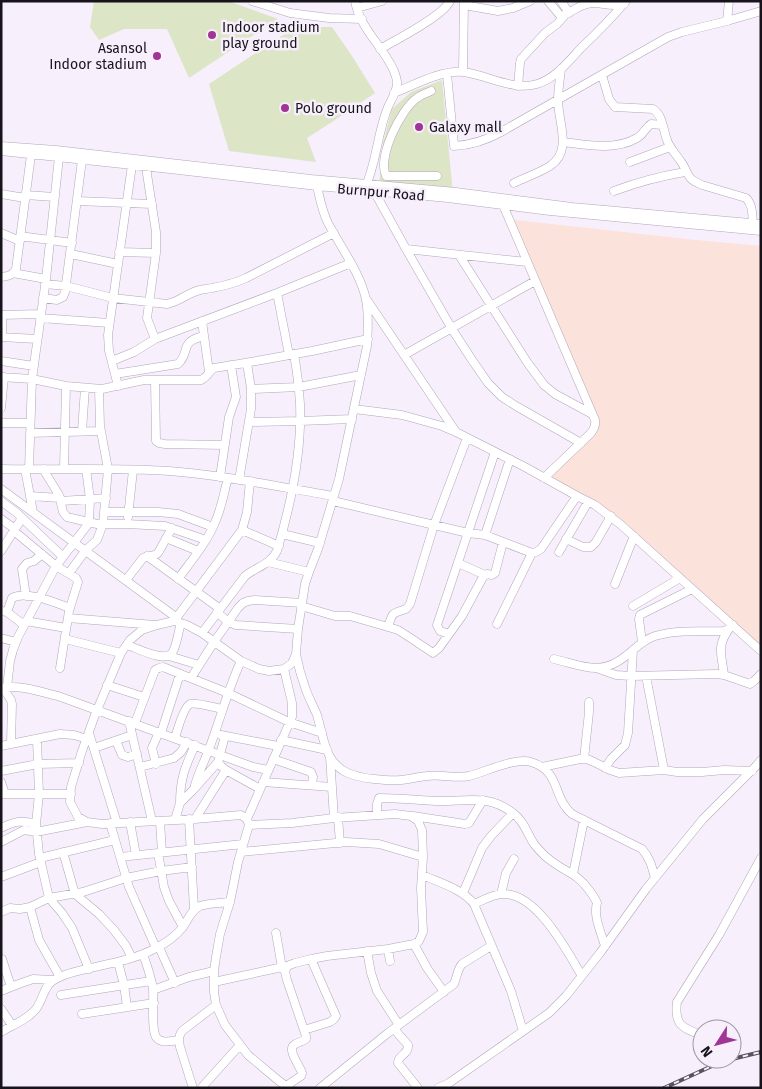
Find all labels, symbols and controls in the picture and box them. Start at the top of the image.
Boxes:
place label: Indoor stadium play ground [222,19,320,52]
marker: Indoor stadium play ground [206,29,218,41]
place label: Asansol Indoor stadium [49,40,147,73]
marker: Asansol Indoor stadium [151,50,163,62]
place label: Polo ground [295,100,372,117]
marker: Polo ground [279,102,291,114]
place label: Galaxy mall [429,119,502,136]
marker: Galaxy mall [413,121,425,133]
street label: Burnpur Road [336,180,426,205]
north arrow [692,1019,742,1069]
text: N [697,1043,716,1060]

